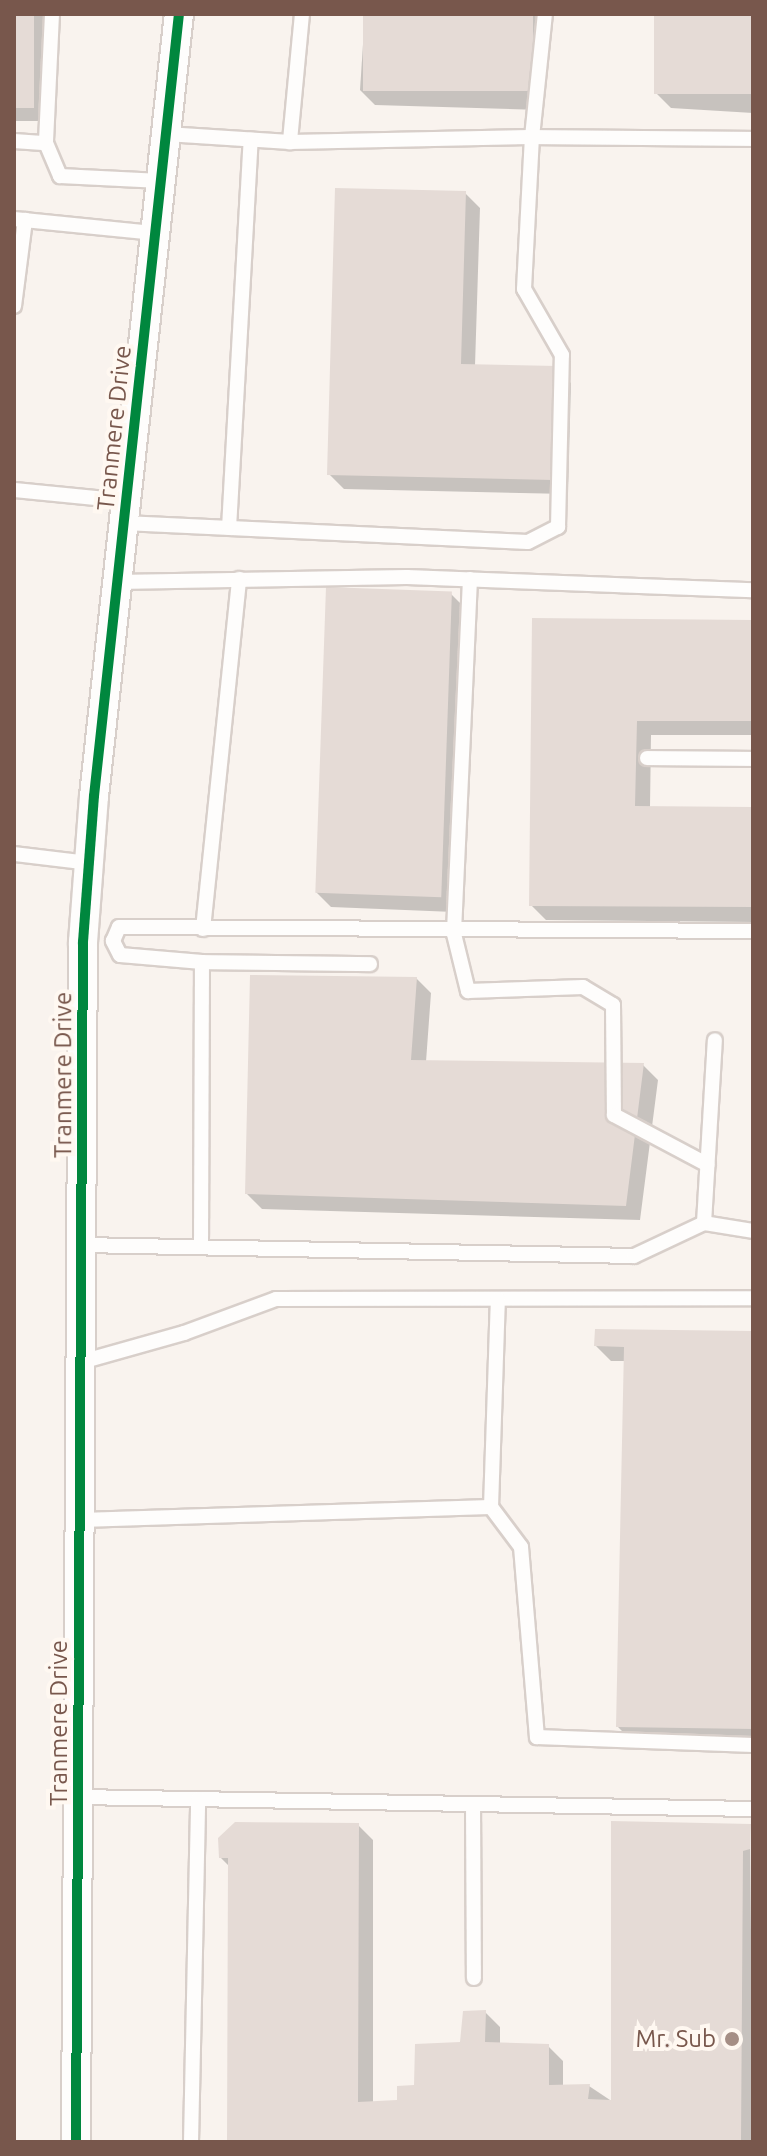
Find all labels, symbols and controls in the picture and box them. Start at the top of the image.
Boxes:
street label: Tranmere Drive [91,344,137,512]
street label: Tranmere Drive [49,992,77,1158]
street label: Tranmere Drive [45,1640,73,1806]
place label: Mr. Sub [635,2025,716,2053]
marker: Mr. Sub [723,2030,741,2048]

